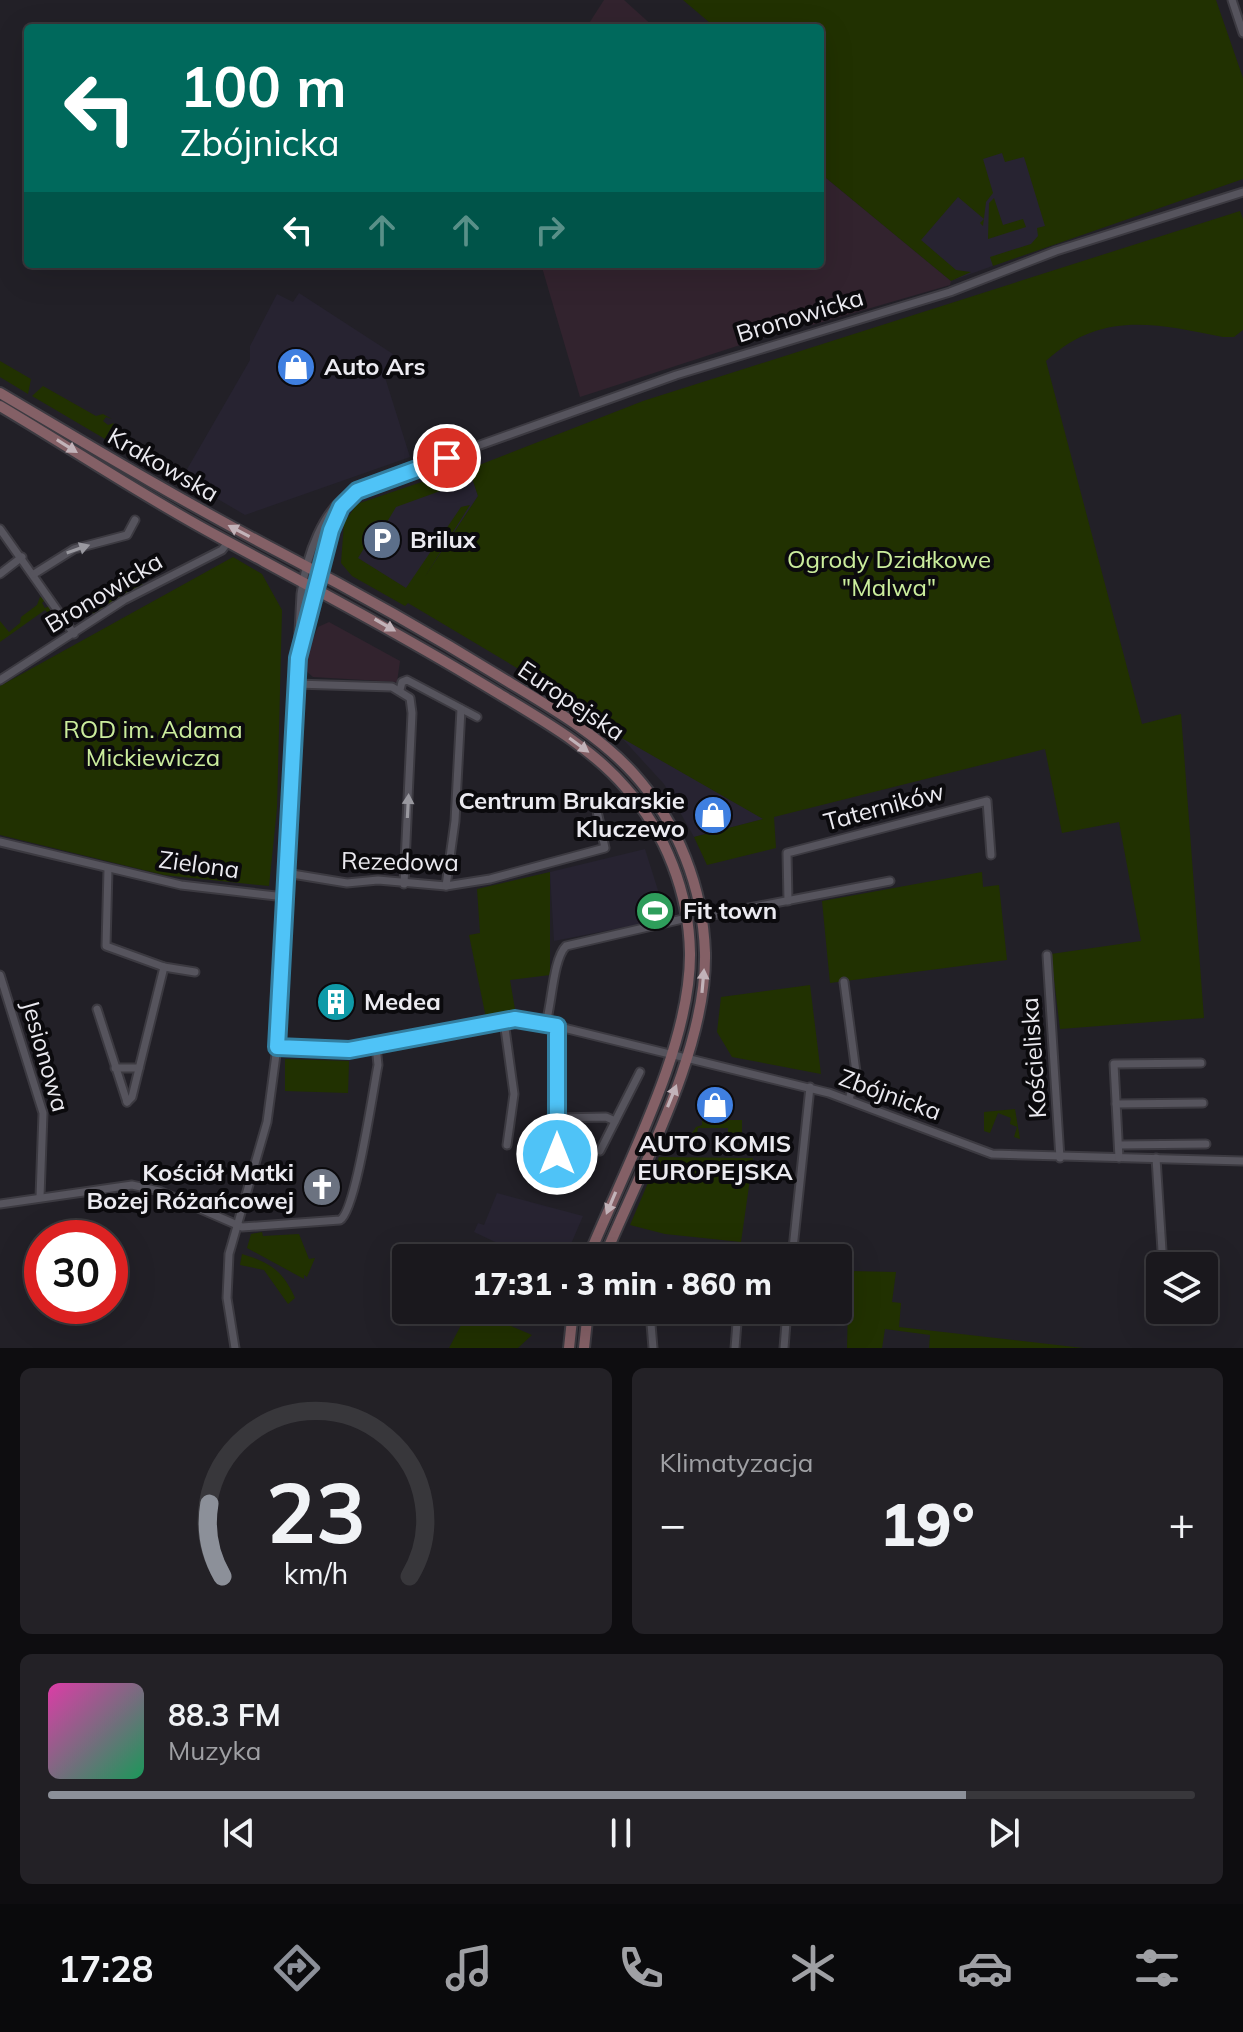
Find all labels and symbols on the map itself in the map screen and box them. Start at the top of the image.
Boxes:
street label: Bronowicka [733,282,867,349]
shop icon: Auto Ars [275,346,317,388]
place label: Auto Ars [324,351,425,381]
street label: Krakowska [103,420,224,508]
pin [413,424,481,492]
one-way arrow [56,439,78,453]
parking icon: Brilux [361,519,403,561]
one-way arrow [228,524,250,538]
place label: Brilux [410,524,477,554]
one-way arrow [66,542,90,554]
park label: Ogrody Działkowe "Malwa" [787,544,991,602]
street label: Bronowicka [40,545,167,639]
one-way arrow [374,618,396,632]
street label: Europejska [513,654,630,747]
park label: ROD im. Adama Mickiewicza [63,714,243,772]
one-way arrow [569,737,589,753]
street label: Taterników [820,776,947,836]
place label: Centrum Brukarskie Kluczewo [458,785,685,843]
one-way arrow [401,793,414,818]
shop icon: Centrum Brukarskie Kluczewo [692,794,734,836]
street label: Zielona [157,844,241,884]
street label: Rezedowa [341,845,459,877]
sports icon: Fit town [634,890,676,932]
place label: Fit town [683,895,777,925]
one-way arrow [697,968,710,993]
building icon: Medea [315,981,357,1023]
place label: Medea [364,986,441,1016]
street label: Jesionowa [16,996,76,1115]
street label: Kościeliska [1014,997,1052,1120]
street label: Zbójnicka [835,1062,945,1126]
one-way arrow [665,1084,678,1108]
shop icon: AUTO KOMIS EUROPEJSKA [694,1084,736,1126]
position arrow [515,1112,599,1196]
place label: AUTO KOMIS EUROPEJSKA [637,1128,793,1186]
place label: Kościół Matki Bożej Różańcowej [86,1157,294,1215]
church icon: Kościół Matki Bożej Różańcowej [301,1166,343,1208]
one-way arrow [604,1191,617,1215]
speed limit sign: 30 [24,1220,128,1324]

